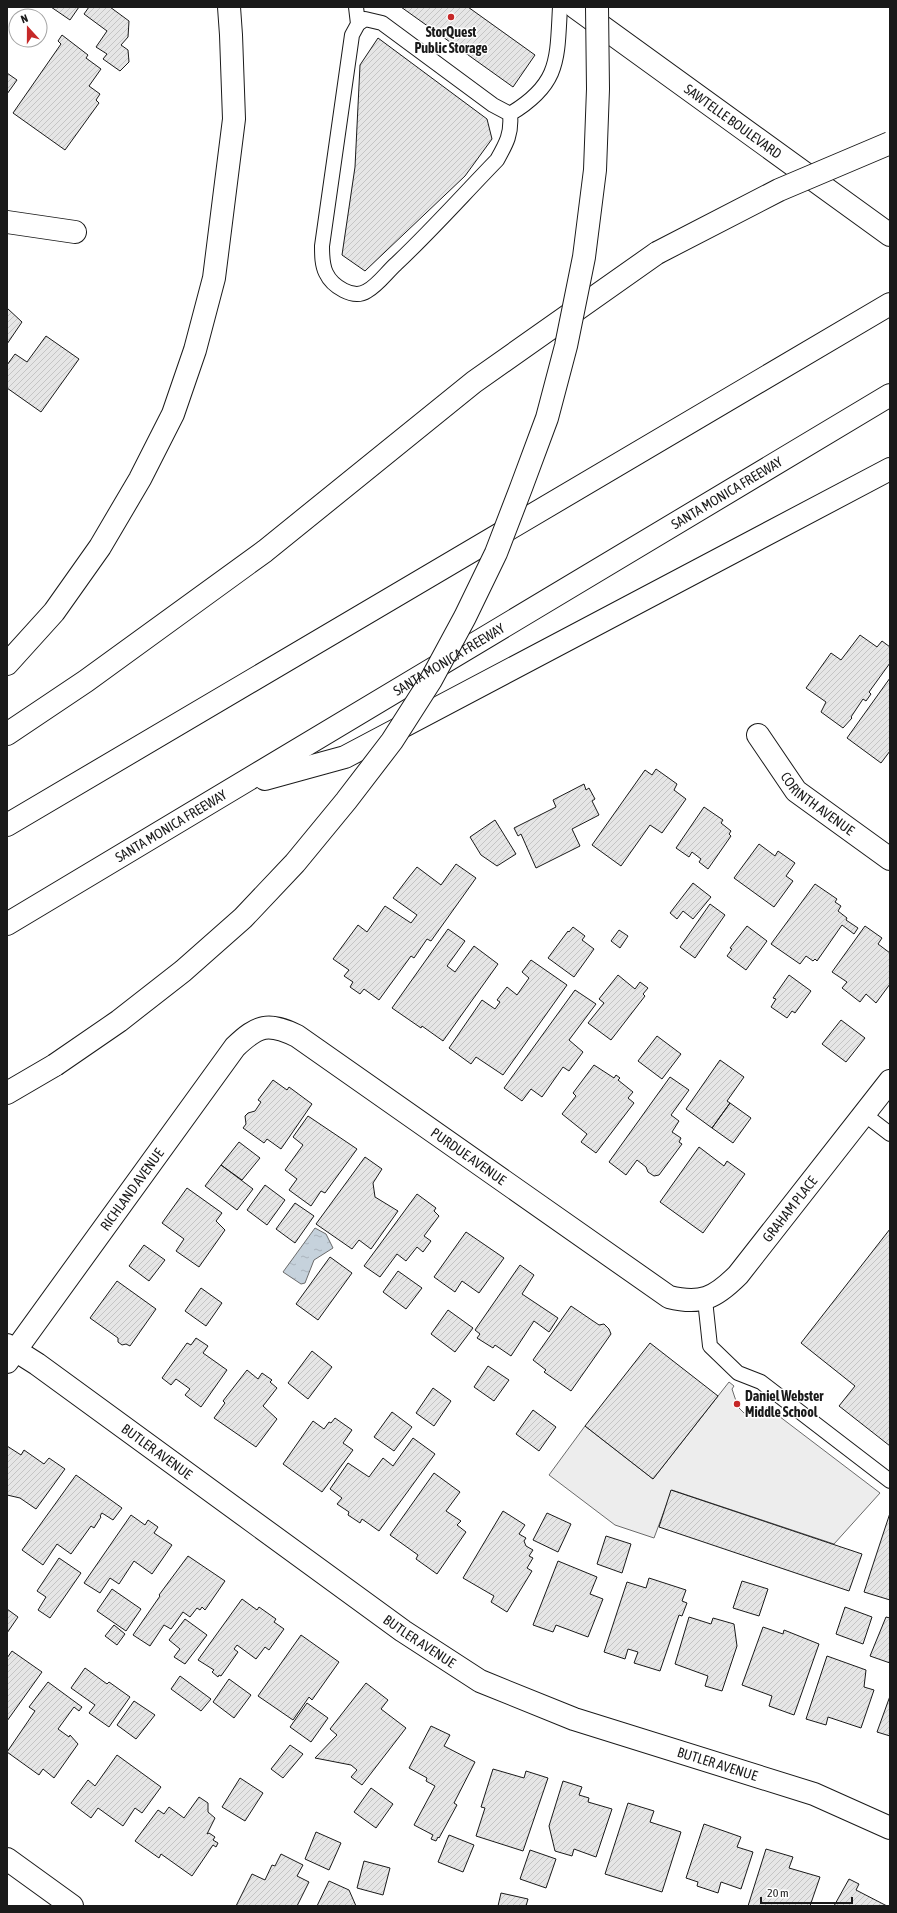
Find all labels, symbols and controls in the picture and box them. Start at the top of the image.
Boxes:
north arrow [8,8,48,48]
text: N [19,12,30,25]
marker: StorQuest Public Storage [446,12,456,22]
place label: StorQuest Public Storage [414,24,488,56]
street label: SAWTELLE BOULEVARD [681,81,785,162]
street label: SANTA MONICA FREEWAY [668,453,786,532]
street label: SANTA MONICA FREEWAY [390,619,508,699]
street label: CORINTH AVENUE [777,769,857,838]
street label: SANTA MONICA FREEWAY [112,786,230,865]
street label: PURDUE AVENUE [428,1124,509,1188]
street label: RICHLAND AVENUE [97,1145,167,1234]
street label: GRAHAM PLACE [759,1173,820,1245]
place label: Daniel Webster Middle School [745,1388,824,1420]
marker: Daniel Webster Middle School [732,1399,742,1409]
street label: BUTLER AVENUE [119,1420,195,1483]
street label: BUTLER AVENUE [380,1611,459,1671]
street label: BUTLER AVENUE [675,1744,760,1784]
scale bar [761,1879,852,1905]
text: 20 m [767,1886,789,1900]

